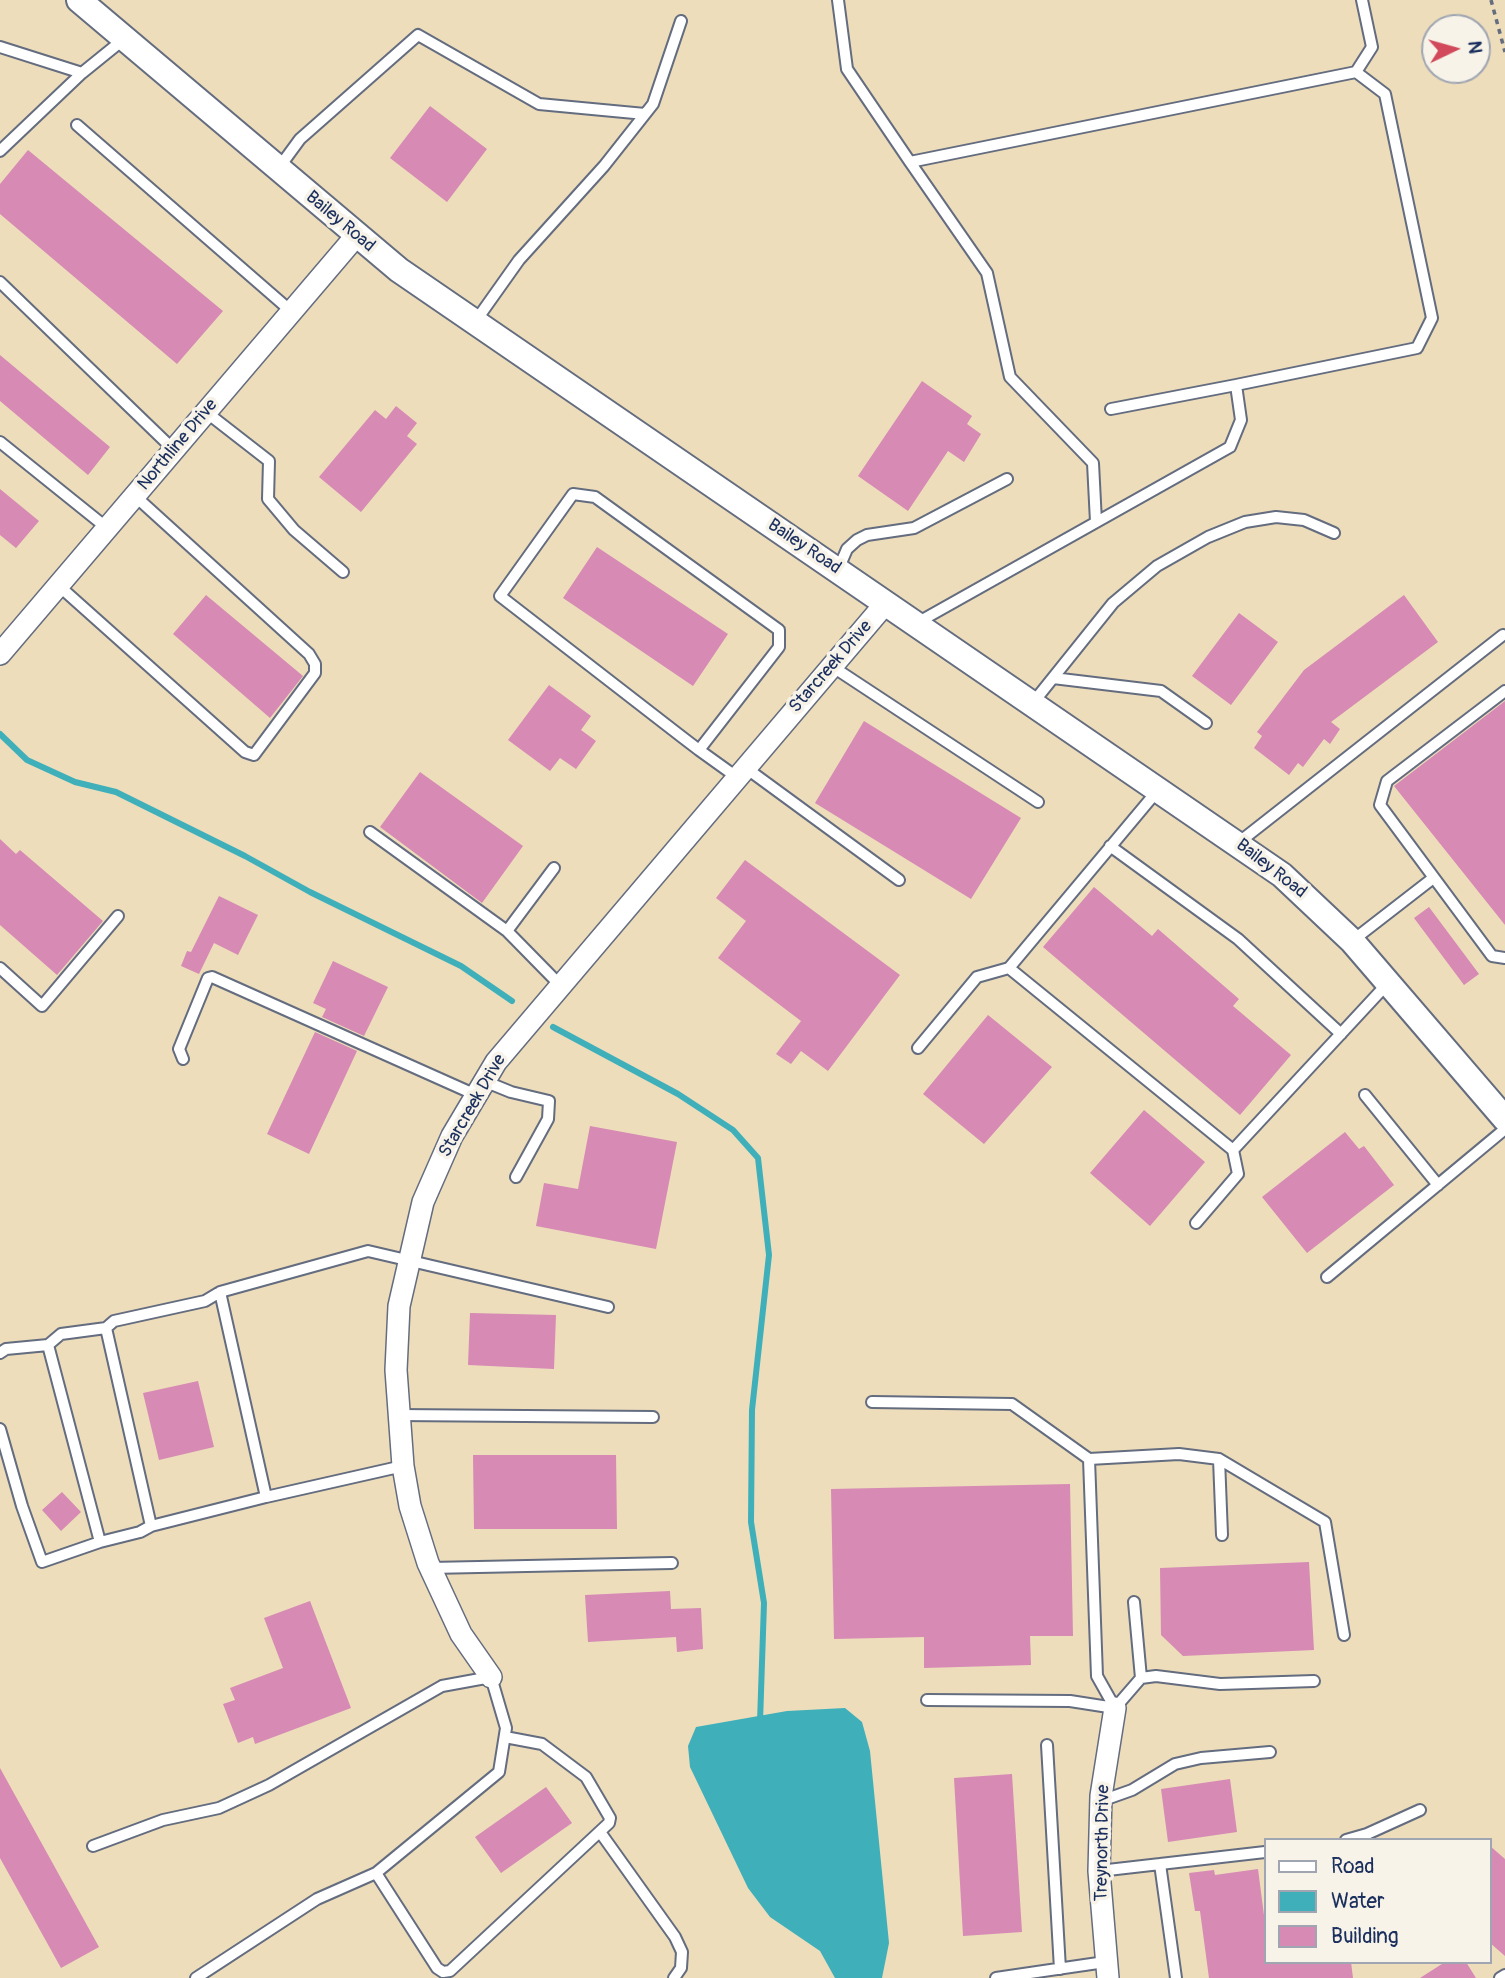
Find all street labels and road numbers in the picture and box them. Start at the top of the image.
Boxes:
street label: Bailey Road [301,187,379,257]
street label: Northline Drive [134,395,222,495]
street label: Bailey Road [763,515,845,579]
street label: Starcreek Drive [785,616,877,718]
street label: Bailey Road [1231,835,1311,903]
street label: Starcreek Drive [435,1051,511,1161]
street label: Treynorth Drive [1091,1784,1115,1902]

